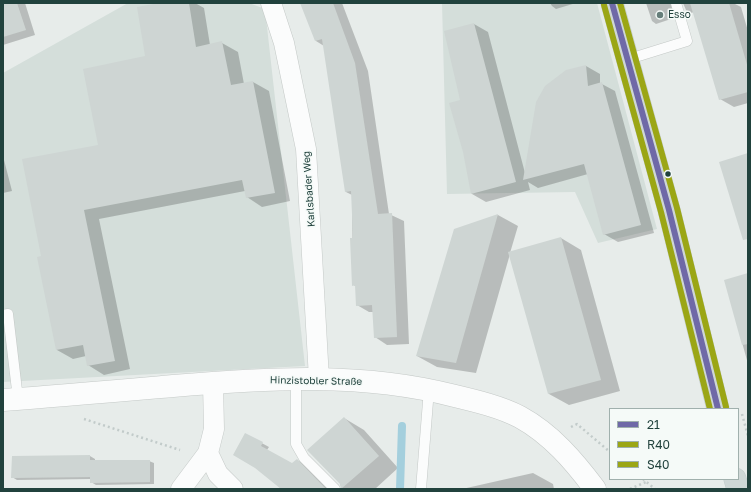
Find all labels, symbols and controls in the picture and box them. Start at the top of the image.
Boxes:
place label: Esso [668,9,691,21]
marker: Esso [655,10,665,20]
street label: Karlsbader Weg [300,151,318,227]
unlabelled marker [663,169,673,179]
street label: Hinzistobler Straße [270,374,362,388]
legend [609,408,739,480]
text: 21 [647,417,660,432]
text: R40 [647,437,670,452]
text: S40 [647,457,669,472]

